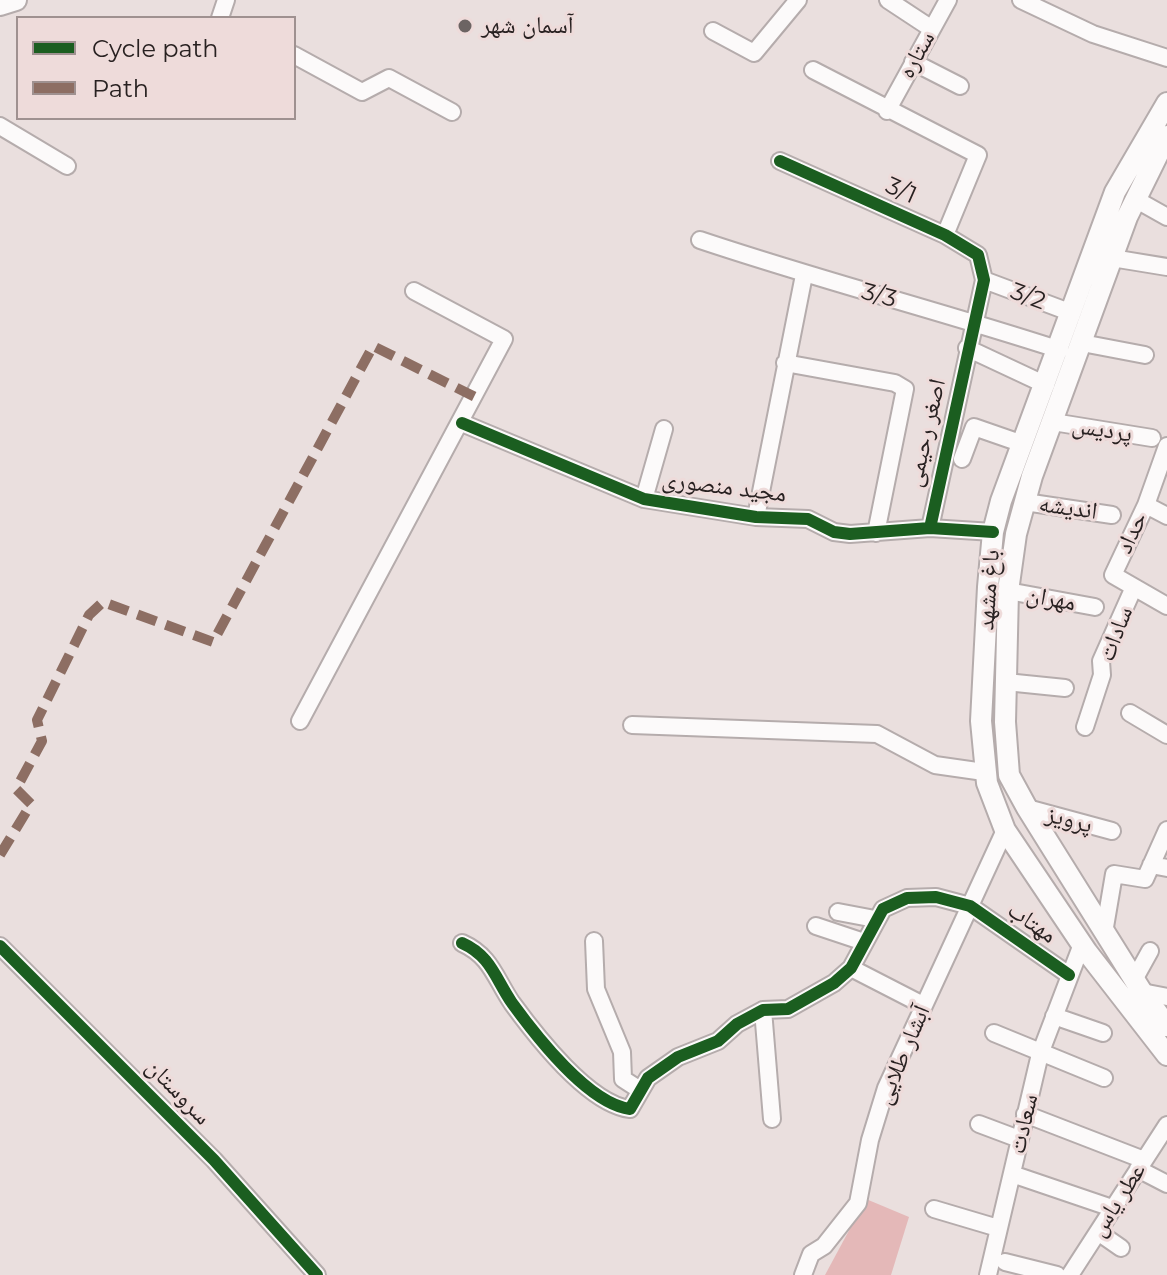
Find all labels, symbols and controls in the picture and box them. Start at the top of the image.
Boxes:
place label: آسمان شهر [481,12,573,40]
legend [16,16,296,120]
marker: آسمان شهر [456,17,474,35]
street label: ستاره [892,26,942,84]
text: Cycle path [92,34,219,63]
text: Path [92,74,149,103]
street label: 3/1 [881,172,921,210]
street label: 3/2 [1007,277,1049,317]
street label: 3/3 [858,278,900,314]
street label: اصغر رحیمی [900,376,952,490]
street label: پردیس [1070,411,1134,449]
street label: مجید منصوری [660,465,788,509]
street label: اندیشه [1037,490,1099,526]
street label: حداد [1110,508,1154,558]
street label: باغ مشهد [972,549,1006,631]
street label: مهران [1024,580,1078,618]
street label: سادات [1093,603,1139,665]
street label: پرویز [1043,800,1095,840]
street label: مهتاب [1002,896,1062,950]
street label: آبشار طلایی [869,1001,937,1109]
street label: سروستان [139,1053,217,1131]
street label: سعادت [1003,1091,1045,1157]
street label: عطر یاس [1084,1158,1152,1242]

